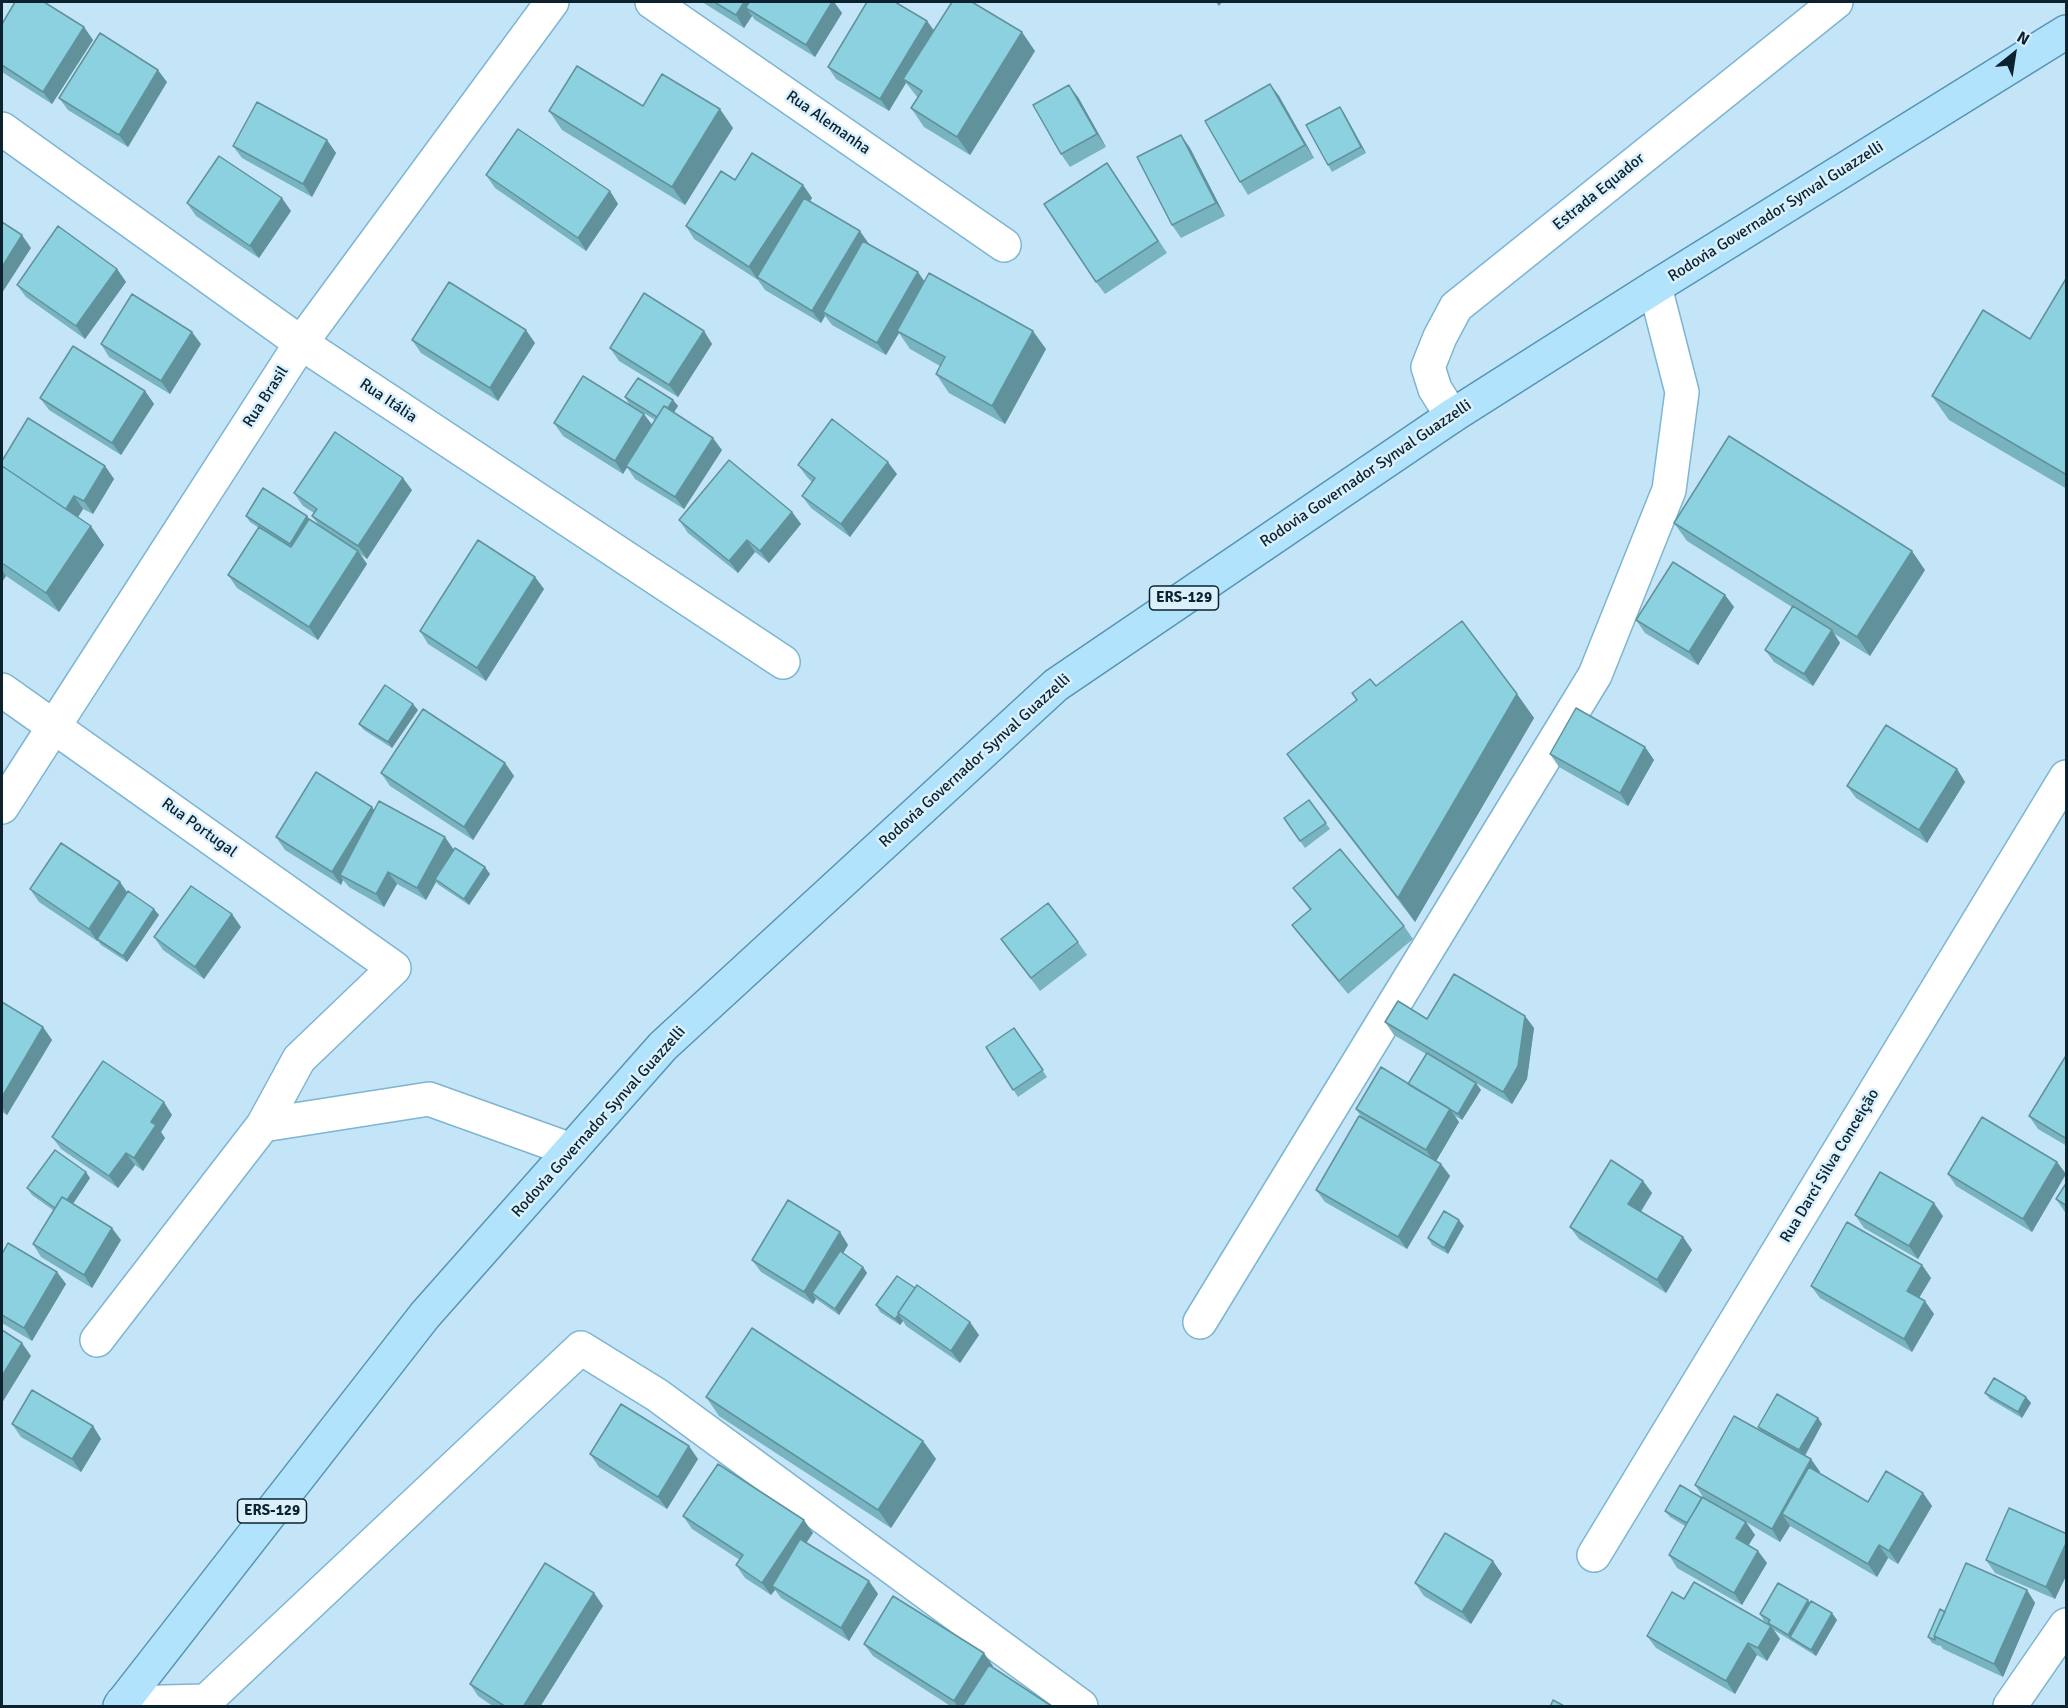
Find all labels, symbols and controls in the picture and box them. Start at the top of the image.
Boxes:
north arrow [1984,24,2044,84]
text: N [2013,27,2033,50]
street label: Rua Alemanha [782,87,874,159]
street label: Rodovia Governador Synval Guazzelli [1665,137,1887,287]
street label: Estrada Equador [1549,149,1649,235]
street label: Rua Brasil [239,363,293,431]
street label: Rua Itália [356,375,420,427]
street label: Rodovia Governador Synval Guazzelli [1257,396,1475,552]
road number: ERS-129 [1150,586,1218,610]
street label: Rodovia Governador Synval Guazzelli [875,670,1075,852]
street label: Rua Portugal [158,794,240,862]
street label: Rodovia Governador Synval Guazzelli [508,1022,690,1222]
street label: Rua Darcí Silva Conceição [1776,1086,1884,1246]
road number: ERS-129 [238,1499,306,1523]

